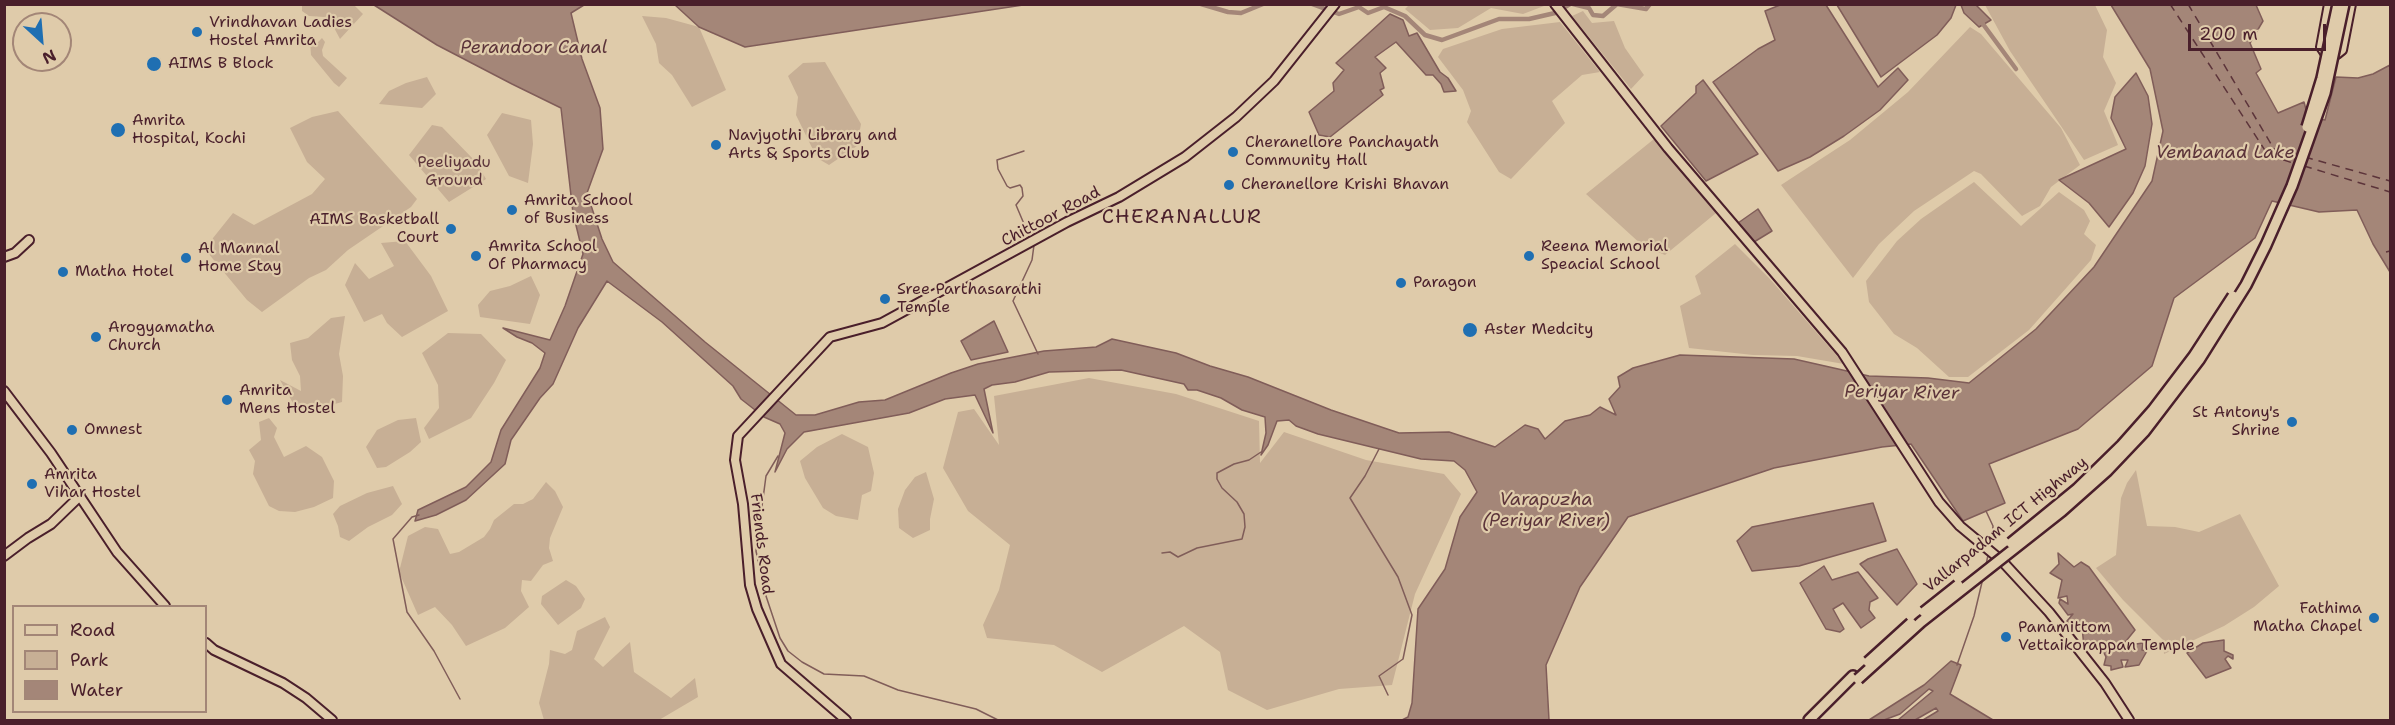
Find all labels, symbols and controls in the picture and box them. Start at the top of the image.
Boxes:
north arrow [12,12,72,72]
scale bar [2191,12,2329,50]
place label: Vrindhavan Ladies Hostel Amrita [209,13,352,51]
text: 200 m [2199,22,2258,46]
marker: Vrindhavan Ladies Hostel Amrita [190,25,204,39]
water label: Perandoor Canal [460,37,608,59]
text: N [39,45,60,69]
place label: AIMS B Block [168,54,274,74]
marker: AIMS B Block [145,55,163,73]
place label: Amrita Hospital, Kochi [132,111,246,149]
marker: Amrita Hospital, Kochi [109,121,127,139]
place label: Navjyothi Library and Arts & Sports Club [728,126,897,164]
place label: Cheranellore Panchayath Community Hall [1245,133,1439,171]
marker: Navjyothi Library and Arts & Sports Club [709,138,723,152]
water label: Vembanad Lake [2155,142,2295,164]
marker: Cheranellore Panchayath Community Hall [1226,145,1240,159]
park label: Peeliyadu Ground [417,153,491,191]
place label: Cheranellore Krishi Bhavan [1241,175,1449,195]
marker: Cheranellore Krishi Bhavan [1222,178,1236,192]
street label: Chittoor Road [998,183,1104,251]
place label: Amrita School of Business [524,191,633,229]
marker: Amrita School of Business [505,203,519,217]
district label: CHERANALLUR [1102,206,1262,230]
place label: AIMS Basketball Court [309,210,439,248]
marker: AIMS Basketball Court [444,222,458,236]
place label: Amrita School Of Pharmacy [488,237,597,275]
place label: Reena Memorial Speacial School [1541,237,1668,275]
place label: Al Mannal Home Stay [198,239,282,277]
marker: Amrita School Of Pharmacy [469,249,483,263]
marker: Reena Memorial Speacial School [1522,249,1536,263]
marker: Al Mannal Home Stay [179,251,193,265]
place label: Matha Hotel [75,262,173,282]
marker: Matha Hotel [56,265,70,279]
place label: Paragon [1413,273,1477,293]
marker: Paragon [1394,276,1408,290]
place label: Sree Parthasarathi Temple [897,280,1042,318]
marker: Sree Parthasarathi Temple [878,292,892,306]
place label: Arogyamatha Church [108,318,215,356]
place label: Aster Medcity [1484,320,1593,340]
marker: Aster Medcity [1461,321,1479,339]
marker: Arogyamatha Church [89,330,103,344]
place label: Amrita Mens Hostel [239,381,335,419]
water label: Periyar River [1844,381,1960,405]
marker: Amrita Mens Hostel [220,393,234,407]
place label: St Antony's Shrine [2192,403,2280,441]
marker: St Antony's Shrine [2285,415,2299,429]
place label: Omnest [84,420,142,440]
marker: Omnest [65,423,79,437]
street label: Vallarpadam ICT Highway [1920,453,2092,597]
place label: Amrita Vihar Hostel [44,465,141,503]
marker: Amrita Vihar Hostel [25,477,39,491]
water label: Varapuzha (Periyar River) [1482,489,1610,532]
street label: Friends Road [745,492,777,596]
place label: Fathima Matha Chapel [2253,599,2362,637]
legend [12,605,207,713]
marker: Fathima Matha Chapel [2367,611,2381,625]
text: Road [70,618,115,642]
place label: Panamittom Vettaikorappan Temple [2018,618,2195,656]
marker: Panamittom Vettaikorappan Temple [1999,630,2013,644]
text: Park [70,648,109,672]
text: Water [70,678,123,702]

